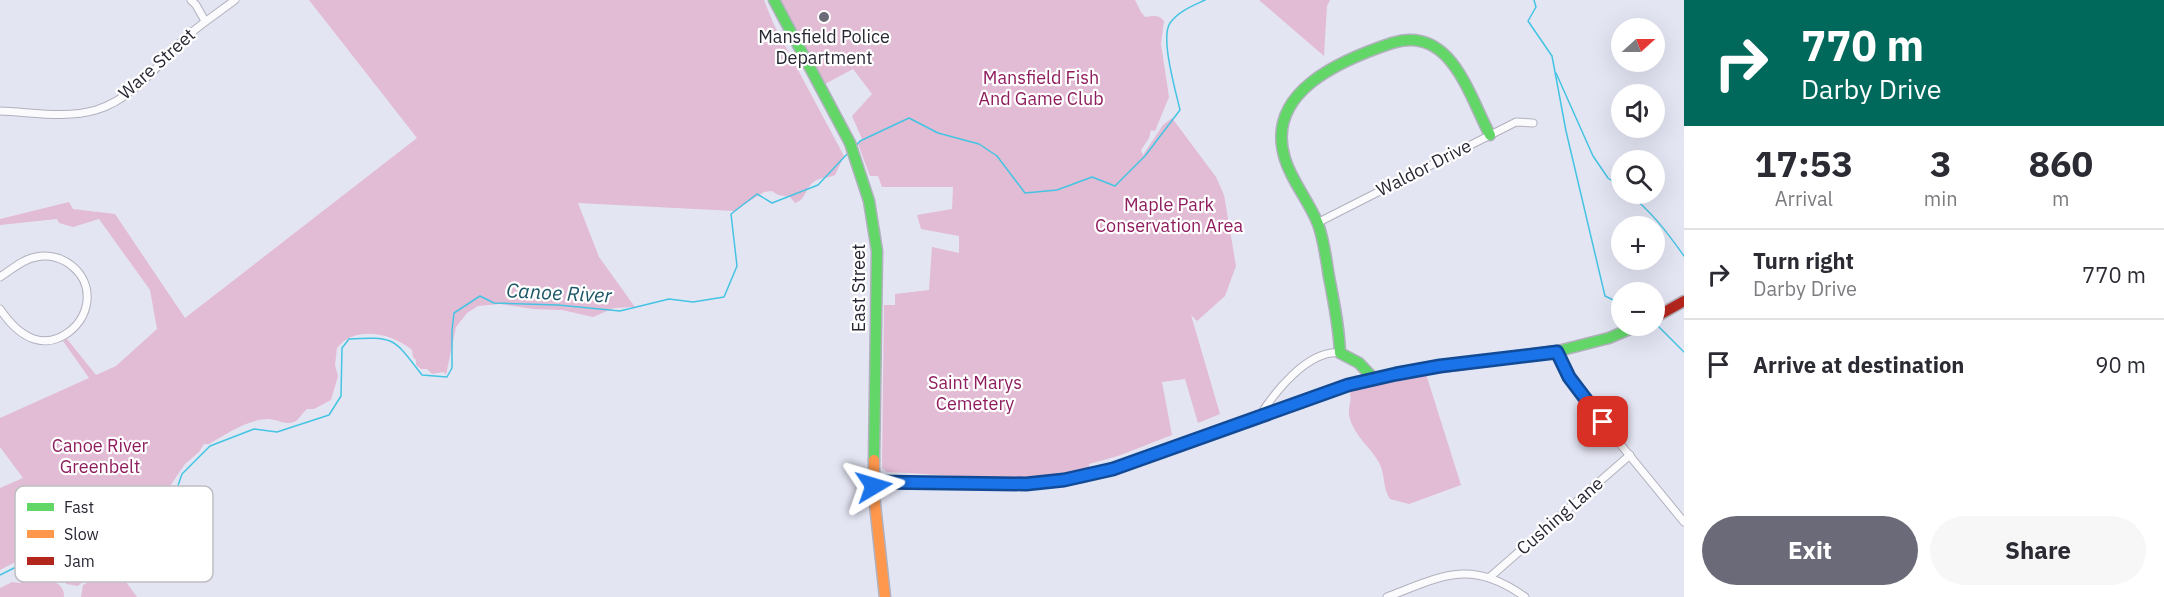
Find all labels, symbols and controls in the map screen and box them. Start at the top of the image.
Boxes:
marker: Mansfield Police Department [817,10,831,24]
north arrow [1611,18,1665,72]
map controls [1611,18,1665,336]
text: 770 m [1801,18,1924,73]
street label: Ware Street [113,23,200,104]
icon: right [1702,24,1780,102]
place label: Mansfield Police Department [758,25,890,69]
park label: Mansfield Fish And Game Club [978,66,1104,110]
text: Darby Drive [1801,71,1941,106]
button: sound [1611,84,1665,138]
street label: Waldor Drive [1372,134,1475,201]
text: 17:53 [1755,140,1853,187]
text: 3 [1930,140,1952,187]
text: 860 [2028,140,2093,187]
button: search [1611,150,1665,204]
text: Arrival [1775,185,1833,212]
text: min [1924,185,1958,212]
text: m [2052,185,2070,212]
park label: Maple Park Conservation Area [1095,193,1243,237]
button: + [1611,216,1665,270]
street label: East Street [847,244,870,332]
text: Turn right [1753,246,1854,275]
icon: right [1702,258,1735,291]
text: 770 m [2082,260,2146,289]
text: Darby Drive [1753,275,1857,302]
water label: Canoe River [506,276,613,309]
button: − [1611,282,1665,336]
icon: arrive [1702,348,1735,381]
text: Arrive at destination [1753,350,1964,379]
text: 90 m [2095,350,2146,379]
park label: Saint Marys Cemetery [928,371,1022,415]
pin [1577,396,1628,447]
icon: arrive [1586,405,1619,438]
park label: Canoe River Greenbelt [52,434,149,478]
position arrow [842,454,906,518]
street label: Cushing Lane [1512,472,1608,560]
legend [15,486,213,582]
text: Fast [64,497,94,517]
button: Exit [1702,516,1918,585]
button: Share [1930,516,2146,585]
text: Slow [64,524,99,544]
text: Jam [64,551,95,571]

